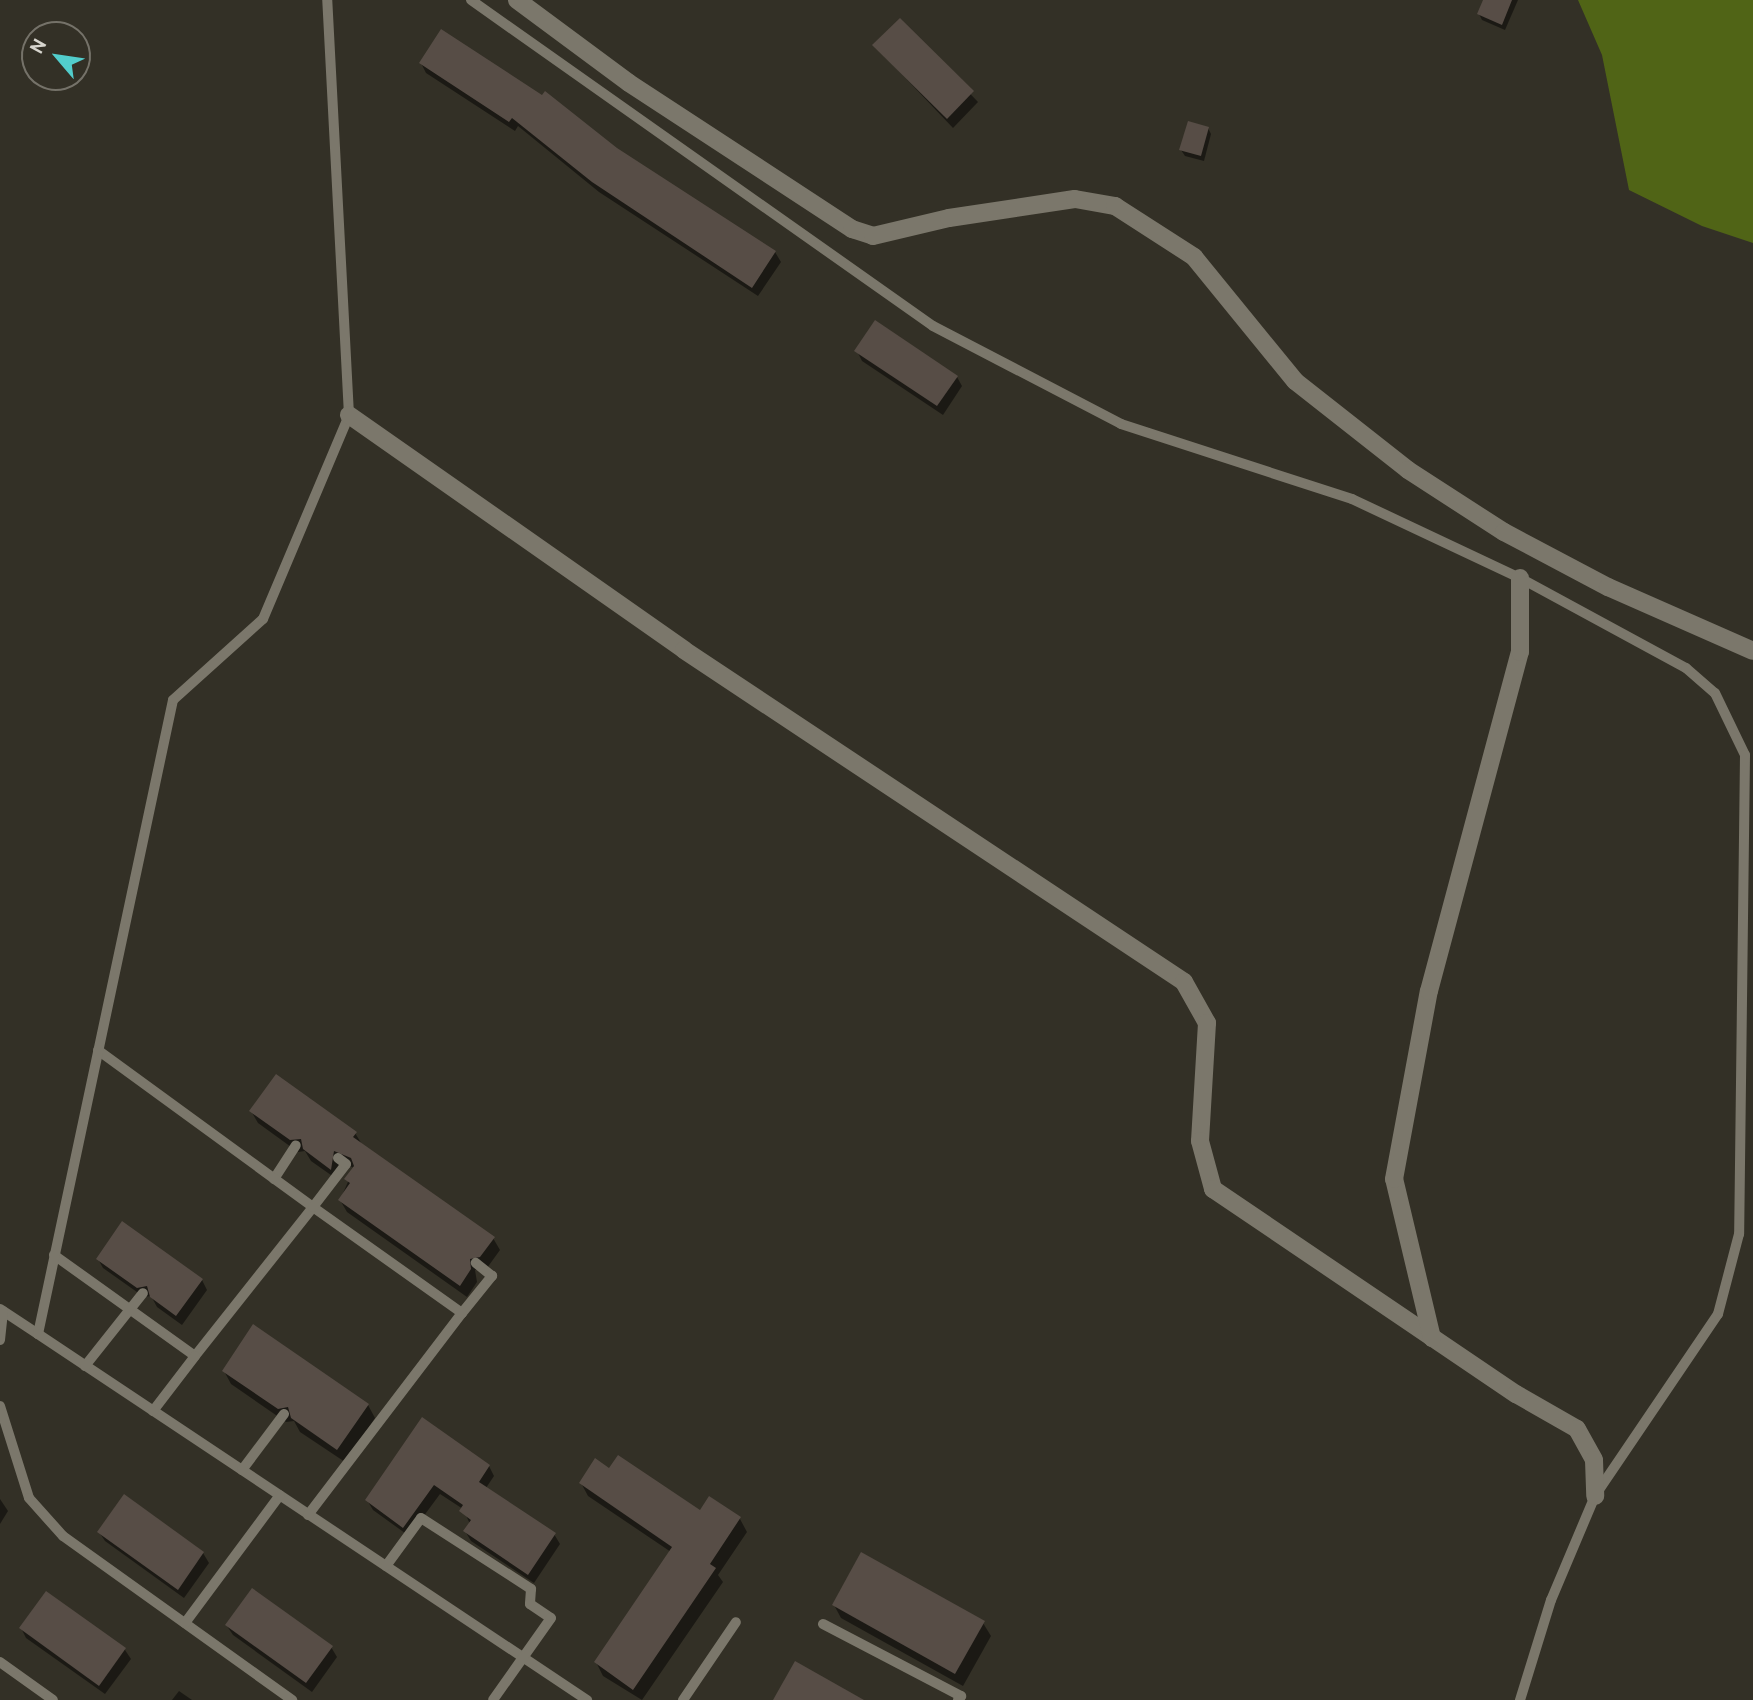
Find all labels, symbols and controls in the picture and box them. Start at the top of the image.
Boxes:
north arrow [21,21,91,91]
text: N [26,35,53,59]

